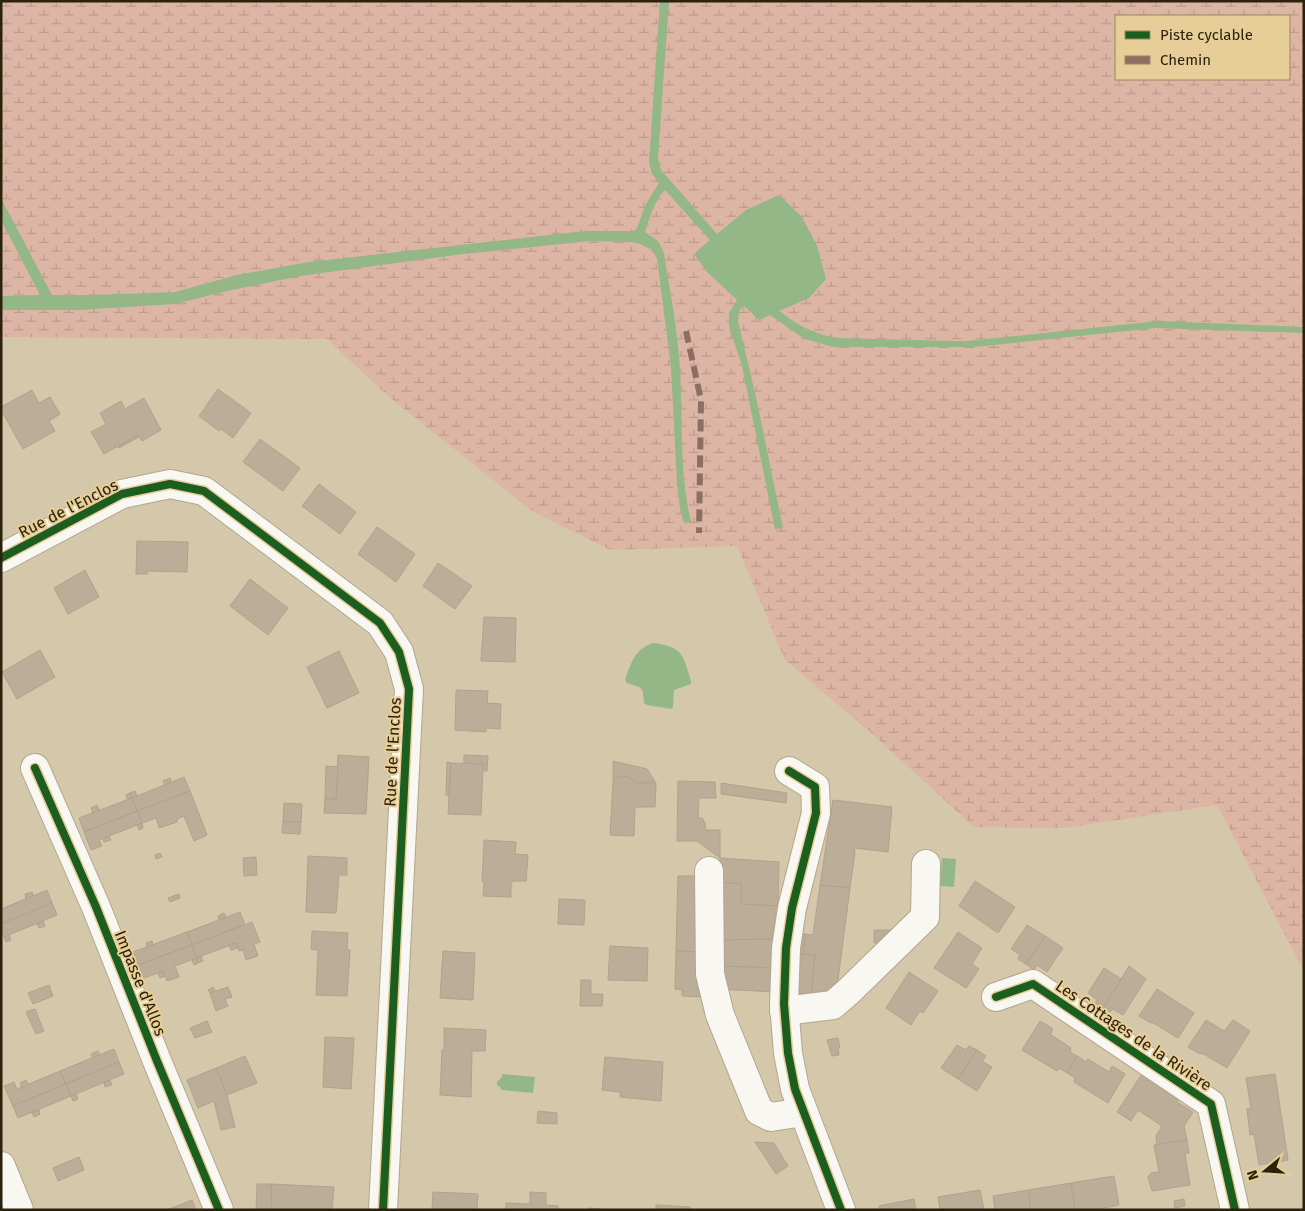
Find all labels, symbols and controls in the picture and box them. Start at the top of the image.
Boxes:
legend [1115,15,1290,80]
text: Piste cyclable [1160,26,1253,44]
text: Chemin [1160,51,1211,69]
street label: Rue de l'Enclos [15,475,121,542]
street label: Rue de l'Enclos [380,697,405,807]
street label: Impasse d'Allos [111,928,170,1039]
street label: Les Cottages de la Rivière [1052,976,1215,1095]
north arrow [1240,1146,1290,1196]
text: N [1244,1168,1263,1182]

